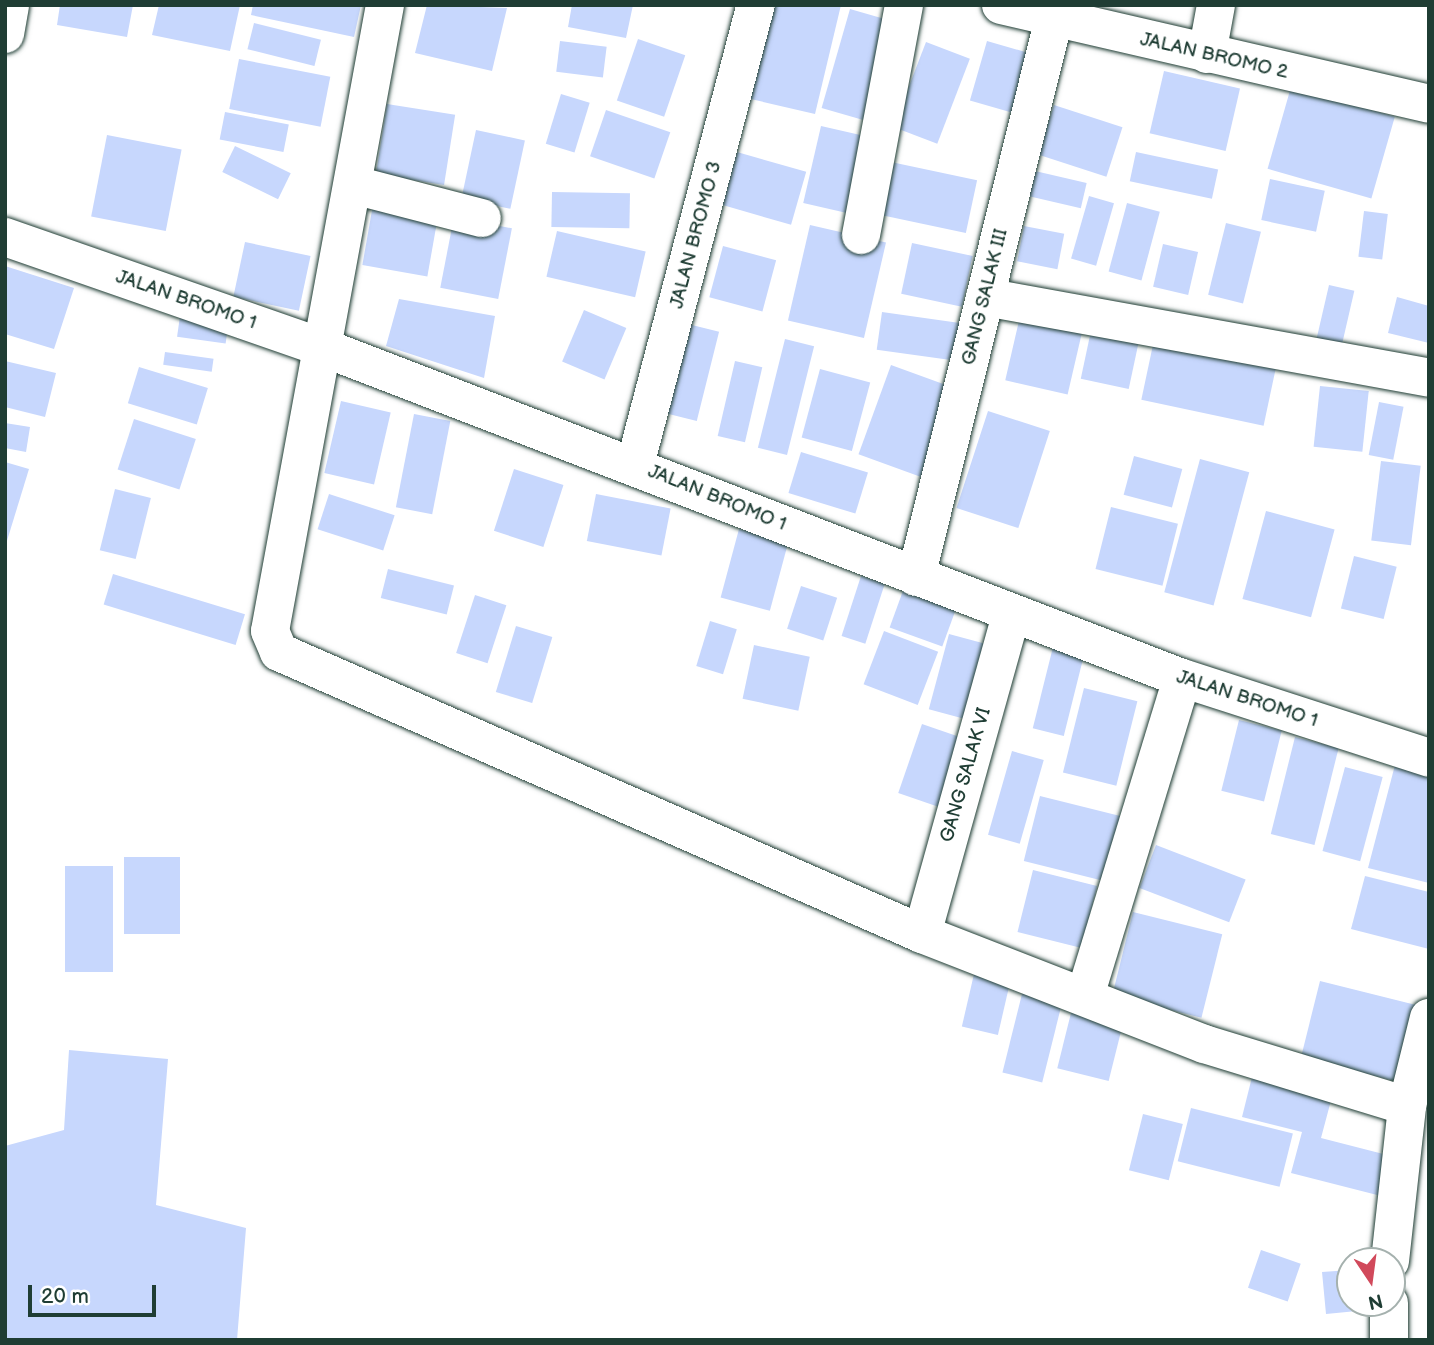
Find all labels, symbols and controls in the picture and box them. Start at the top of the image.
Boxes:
street label: JALAN BROMO 2 [1138,28,1290,84]
street label: JALAN BROMO 3 [665,159,727,311]
street label: GANG SALAK III [957,226,1013,368]
street label: JALAN BROMO 1 [113,265,259,335]
street label: JALAN BROMO 1 [645,460,789,536]
street label: JALAN BROMO 1 [1174,665,1320,733]
street label: GANG SALAK VI [936,705,996,845]
north arrow [1336,1247,1406,1317]
scale bar [32,1272,159,1316]
text: 20 m [41,1284,89,1309]
text: N [1366,1288,1385,1314]

